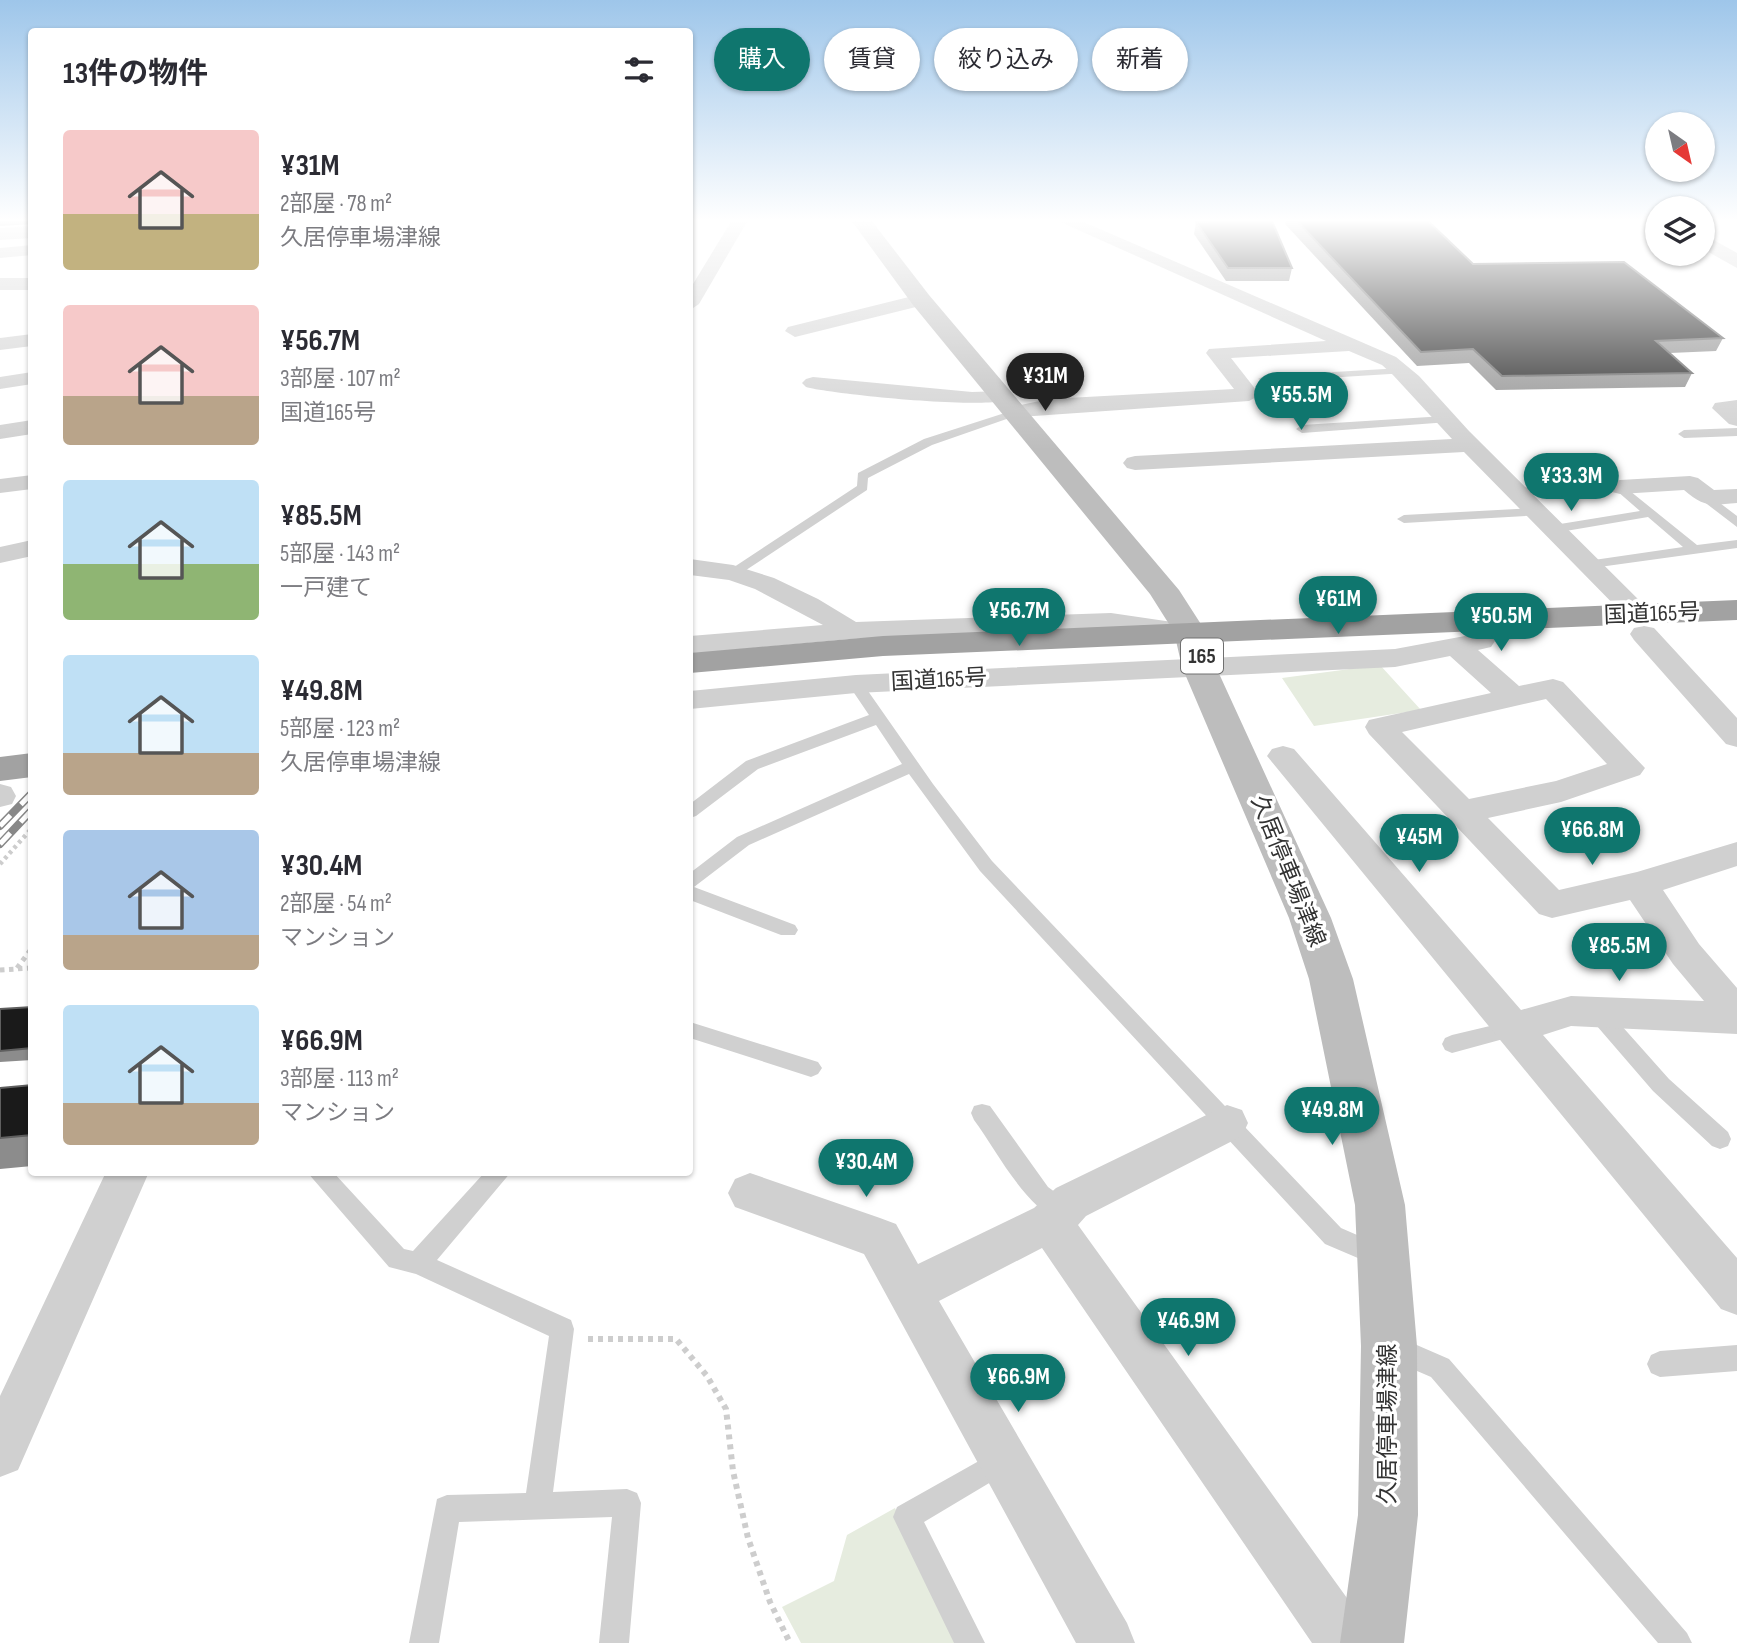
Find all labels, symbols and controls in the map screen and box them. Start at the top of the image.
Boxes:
chip: 購入 [714,28,810,91]
chip: 賃貸 [824,28,920,91]
chip: 絞り込み [934,28,1078,91]
chip: 新着 [1092,28,1188,91]
icon: filters [620,51,658,89]
text: 13件の物件 [63,56,208,92]
north arrow [1645,112,1715,182]
map controls [1645,112,1715,266]
text: ¥31M [280,148,340,184]
icon: home [119,158,203,242]
text: 2部屋 · 78 m² [280,190,392,218]
button: layers [1645,196,1715,266]
text: 久居停車場津線 [280,224,441,252]
text: ¥56.7M [280,323,360,359]
icon: home [119,333,203,417]
pin: ¥31M [1004,354,1086,413]
text: ¥31M [1022,362,1068,390]
text: 3部屋 · 107 m² [280,365,401,393]
pin: ¥55.5M [1244,372,1358,432]
text: ¥55.5M [1270,381,1332,409]
text: 国道165号 [280,399,376,427]
pin: ¥33.3M [1514,454,1628,513]
text: ¥33.3M [1540,462,1602,490]
text: ¥85.5M [280,498,362,534]
icon: home [119,508,203,592]
text: 5部屋 · 143 m² [280,540,400,568]
text: 一戸建て [280,574,372,602]
pin: ¥61M [1297,576,1379,636]
text: ¥61M [1315,585,1361,613]
pin: ¥56.7M [962,588,1076,648]
pin: ¥50.5M [1444,594,1558,653]
text: ¥56.7M [988,597,1050,625]
street label: 国道165号 [1603,598,1701,630]
text: ¥50.5M [1470,602,1532,630]
road number: 165 [1181,638,1223,674]
street label: 国道165号 [890,663,988,697]
text: ¥49.8M [280,673,363,709]
icon: home [119,683,203,767]
text: 5部屋 · 123 m² [280,715,400,743]
text: 久居停車場津線 [280,749,441,777]
street label: 久居停車場津線 [1245,791,1331,951]
pin: ¥66.8M [1535,808,1649,867]
pin: ¥45M [1378,814,1460,874]
text: ¥66.8M [1560,816,1624,844]
text: ¥45M [1396,823,1442,851]
text: ¥30.4M [280,848,362,884]
icon: home [119,858,203,942]
text: 2部屋 · 54 m² [280,890,392,918]
pin: ¥85.5M [1562,923,1676,983]
text: マンション [280,924,395,952]
text: ¥85.5M [1588,932,1650,960]
text: ¥66.9M [280,1023,363,1059]
icon: home [119,1033,203,1117]
text: 3部屋 · 113 m² [280,1065,399,1093]
pin: ¥49.8M [1275,1088,1389,1147]
text: ¥49.8M [1300,1096,1364,1124]
text: マンション [280,1099,395,1127]
pin: ¥30.4M [809,1140,923,1199]
text: ¥30.4M [834,1148,898,1176]
pin: ¥46.9M [1131,1298,1245,1358]
text: ¥46.9M [1157,1307,1219,1335]
street label: 久居停車場津線 [1374,1344,1402,1505]
pin: ¥66.9M [961,1354,1075,1414]
text: ¥66.9M [986,1363,1050,1391]

